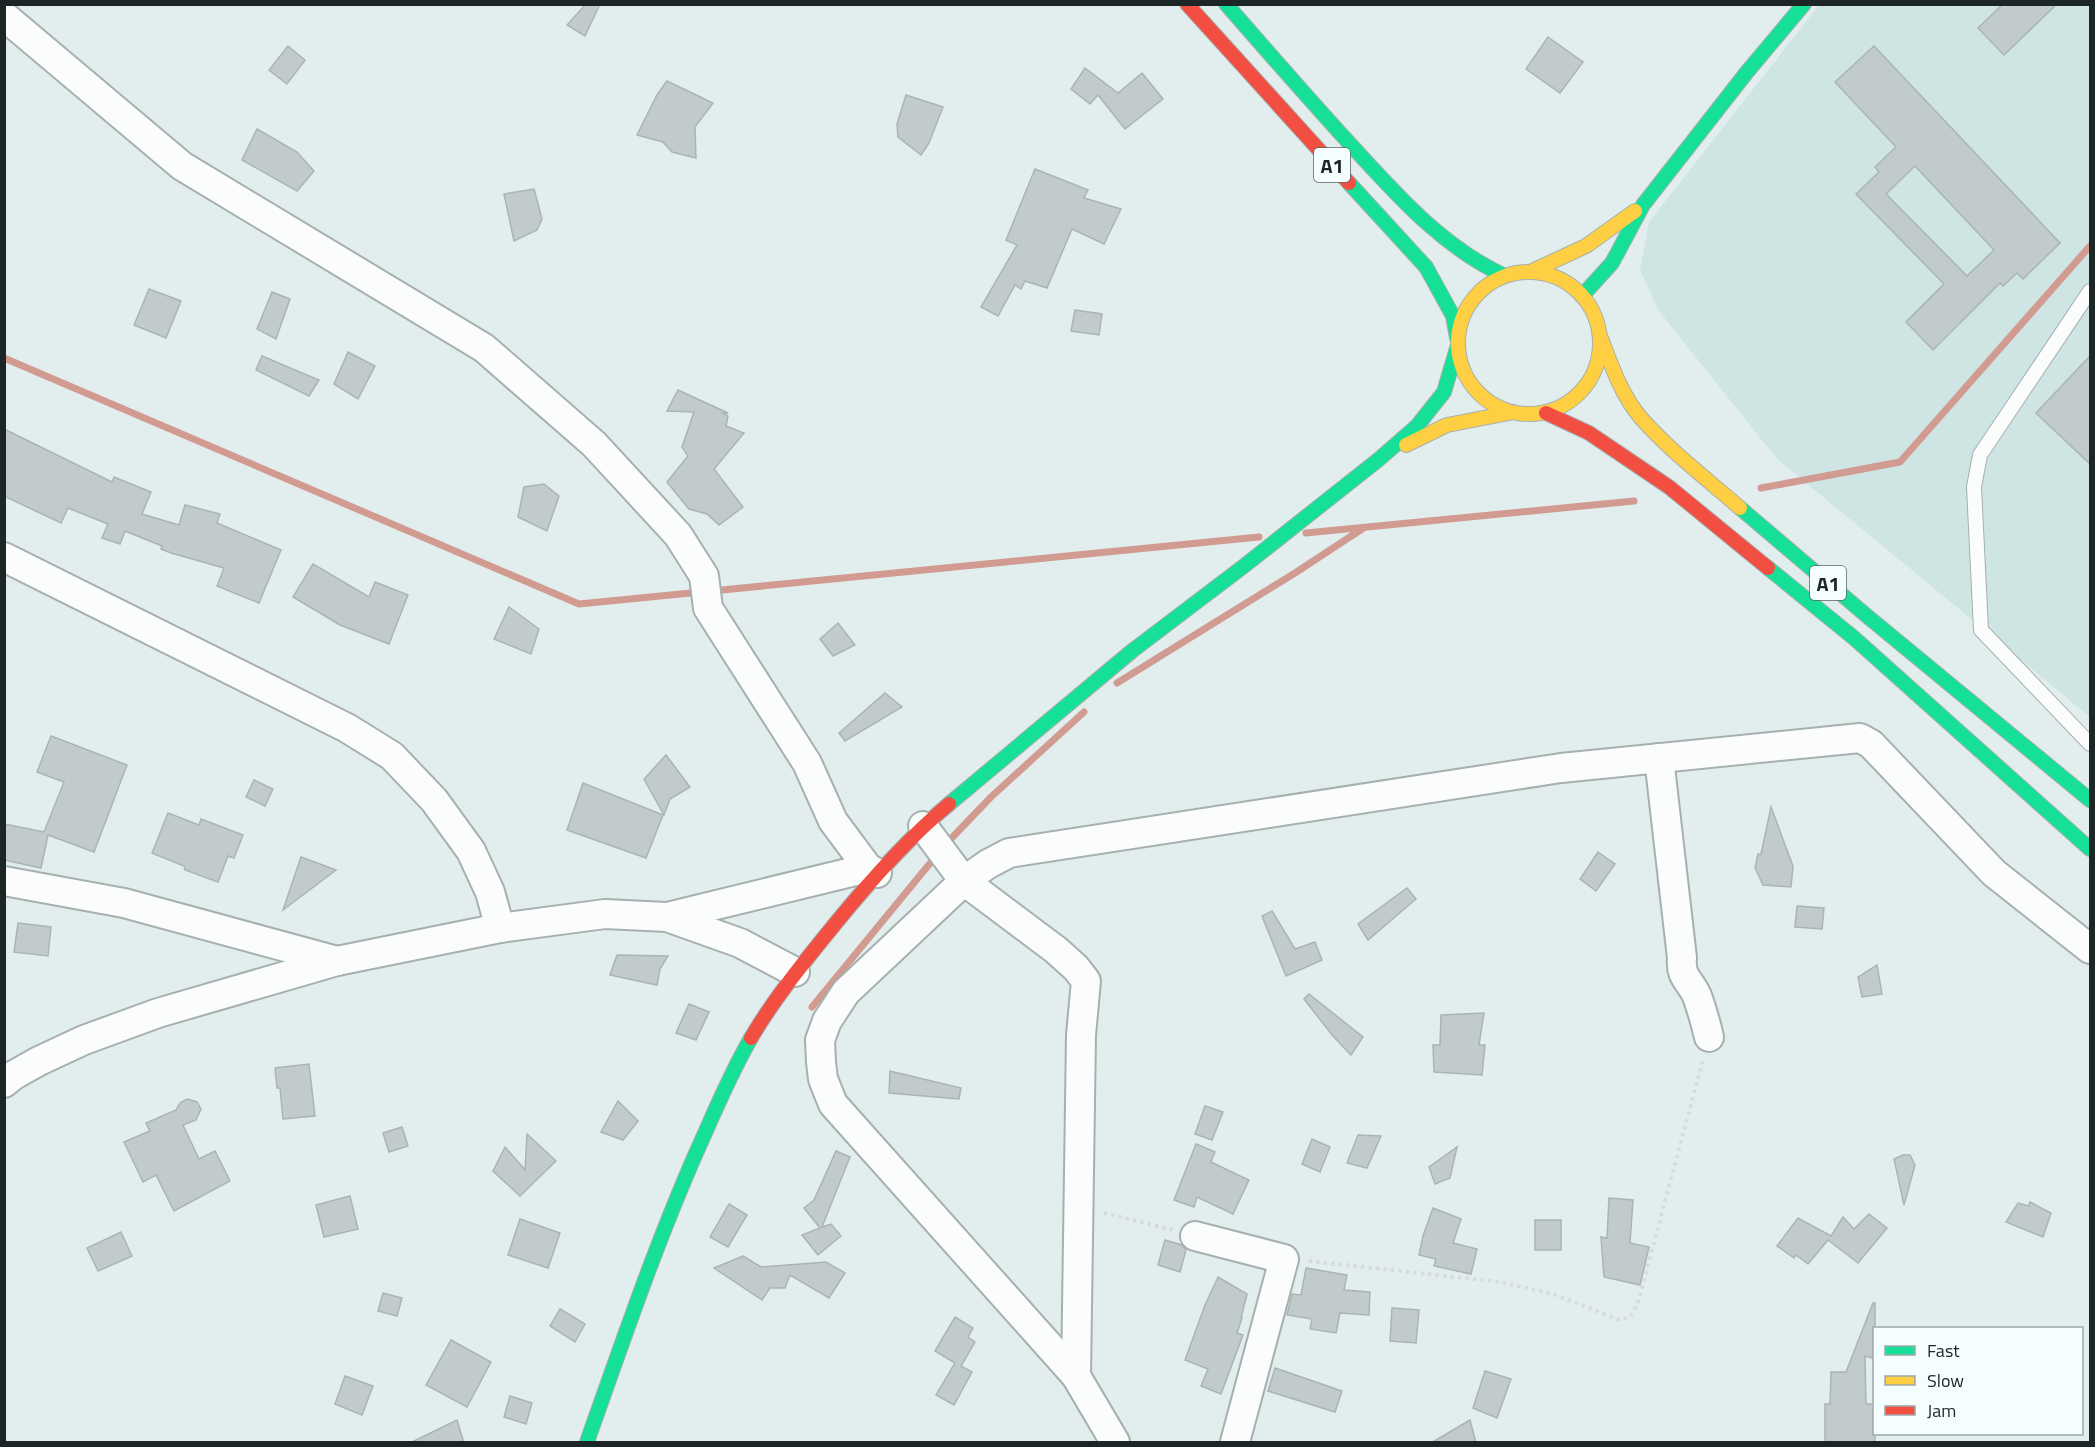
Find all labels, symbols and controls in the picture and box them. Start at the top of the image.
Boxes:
road number: A1 [1314,148,1350,182]
road number: A1 [1810,566,1846,600]
legend [1873,1327,2083,1435]
text: Fast [1927,1337,1960,1364]
text: Slow [1927,1367,1964,1394]
text: Jam [1927,1397,1956,1424]

